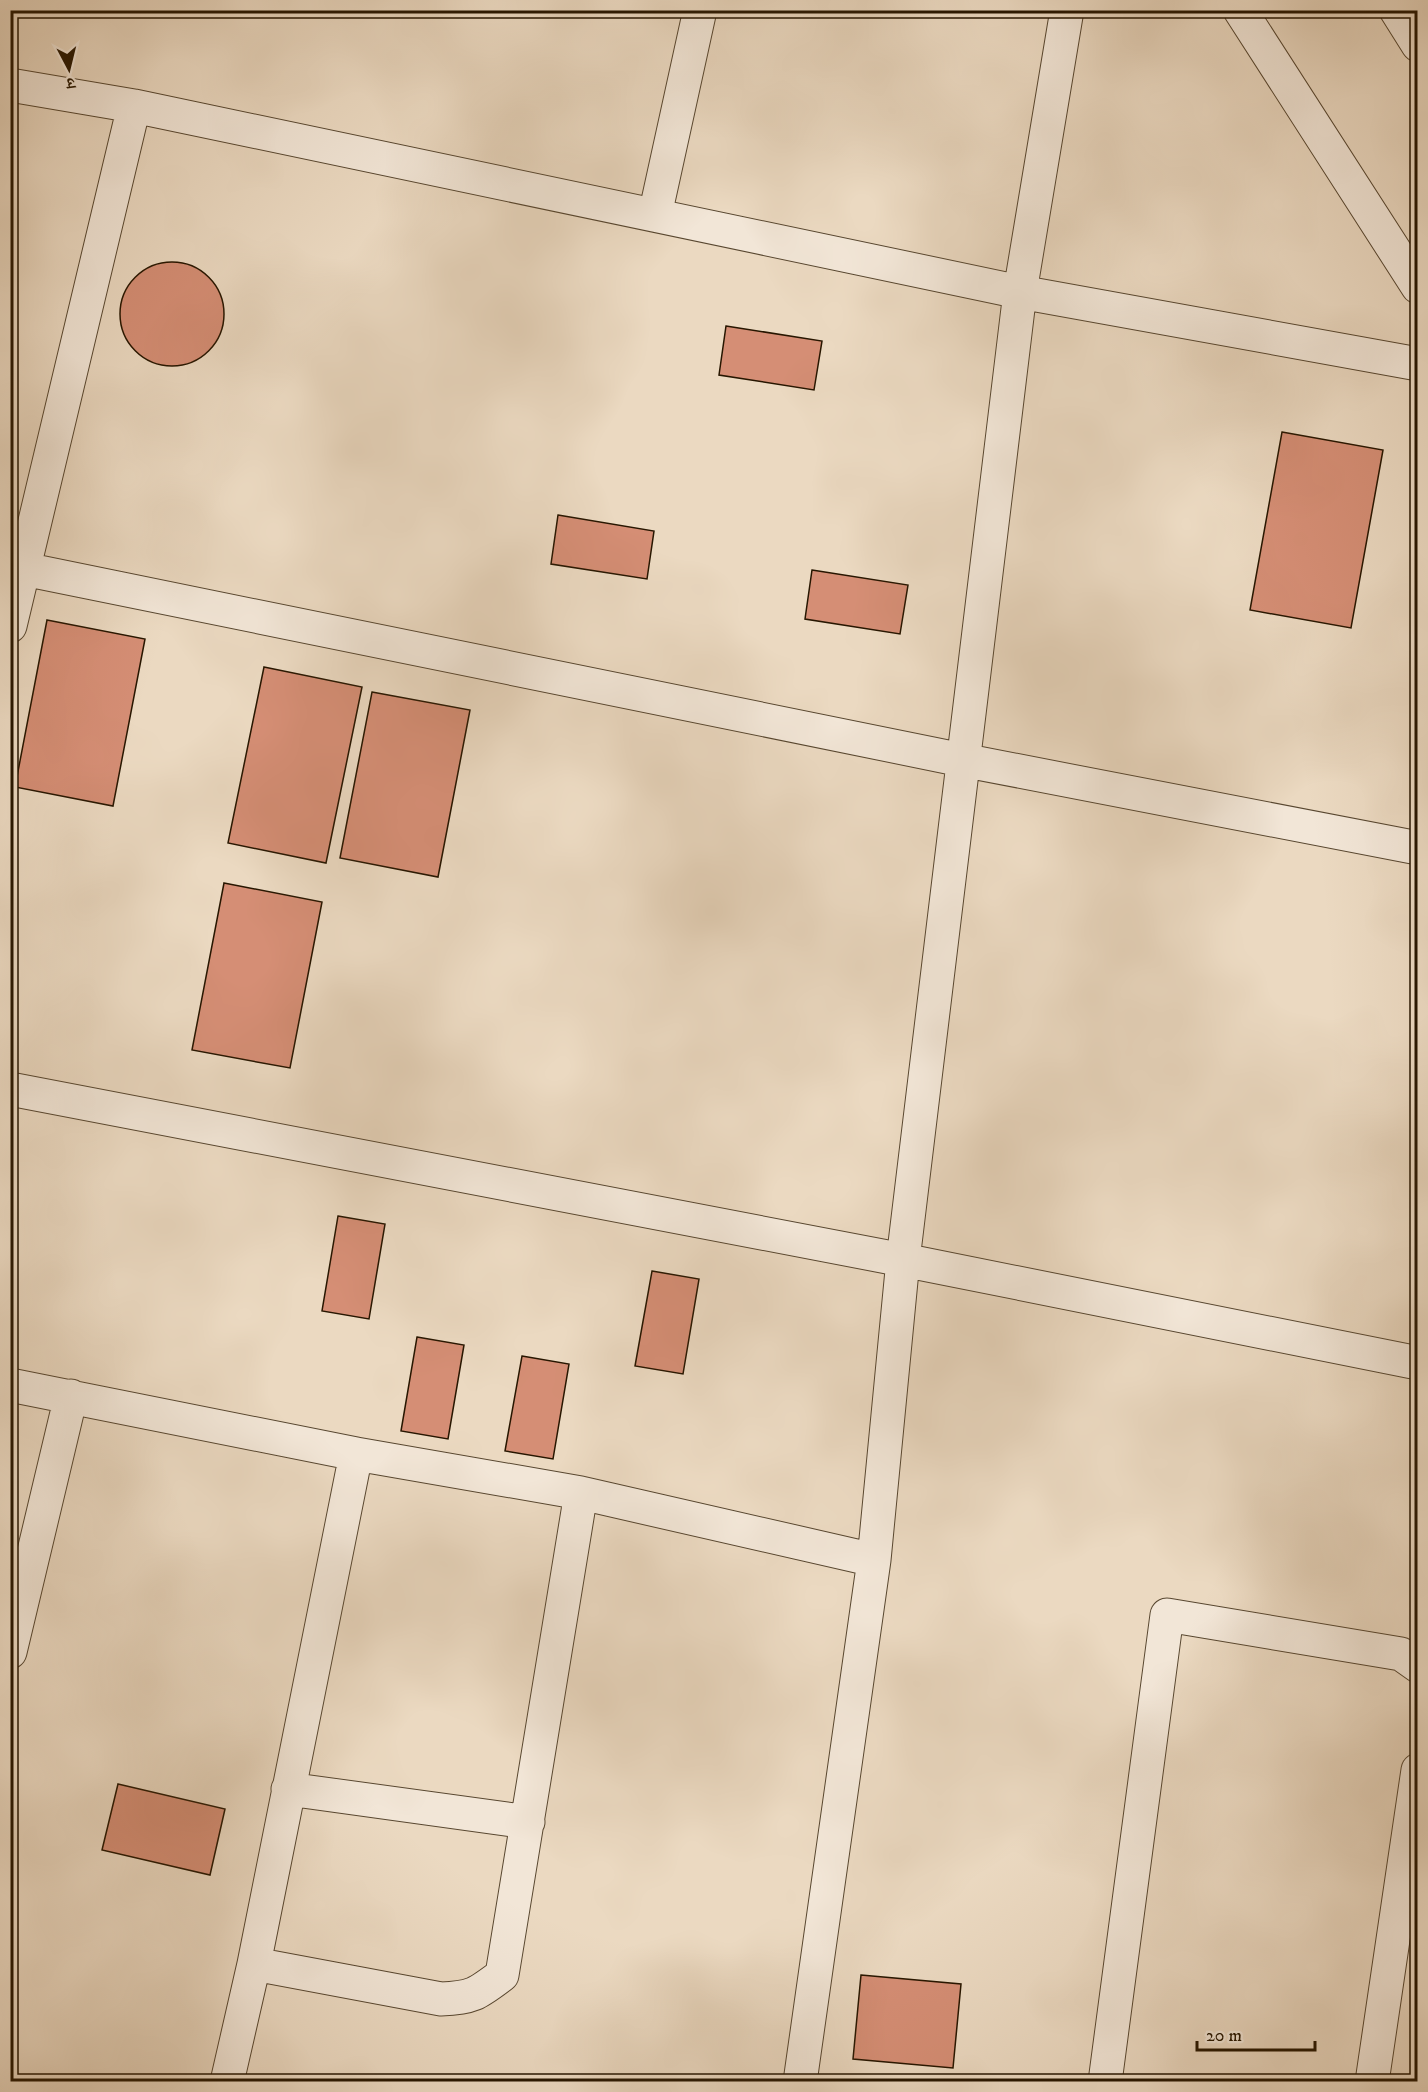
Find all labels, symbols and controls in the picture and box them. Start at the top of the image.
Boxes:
north arrow [39,39,99,99]
text: उ [64,72,77,94]
scale bar [1197,2014,1316,2052]
text: 20 m [1206,2025,1242,2047]

